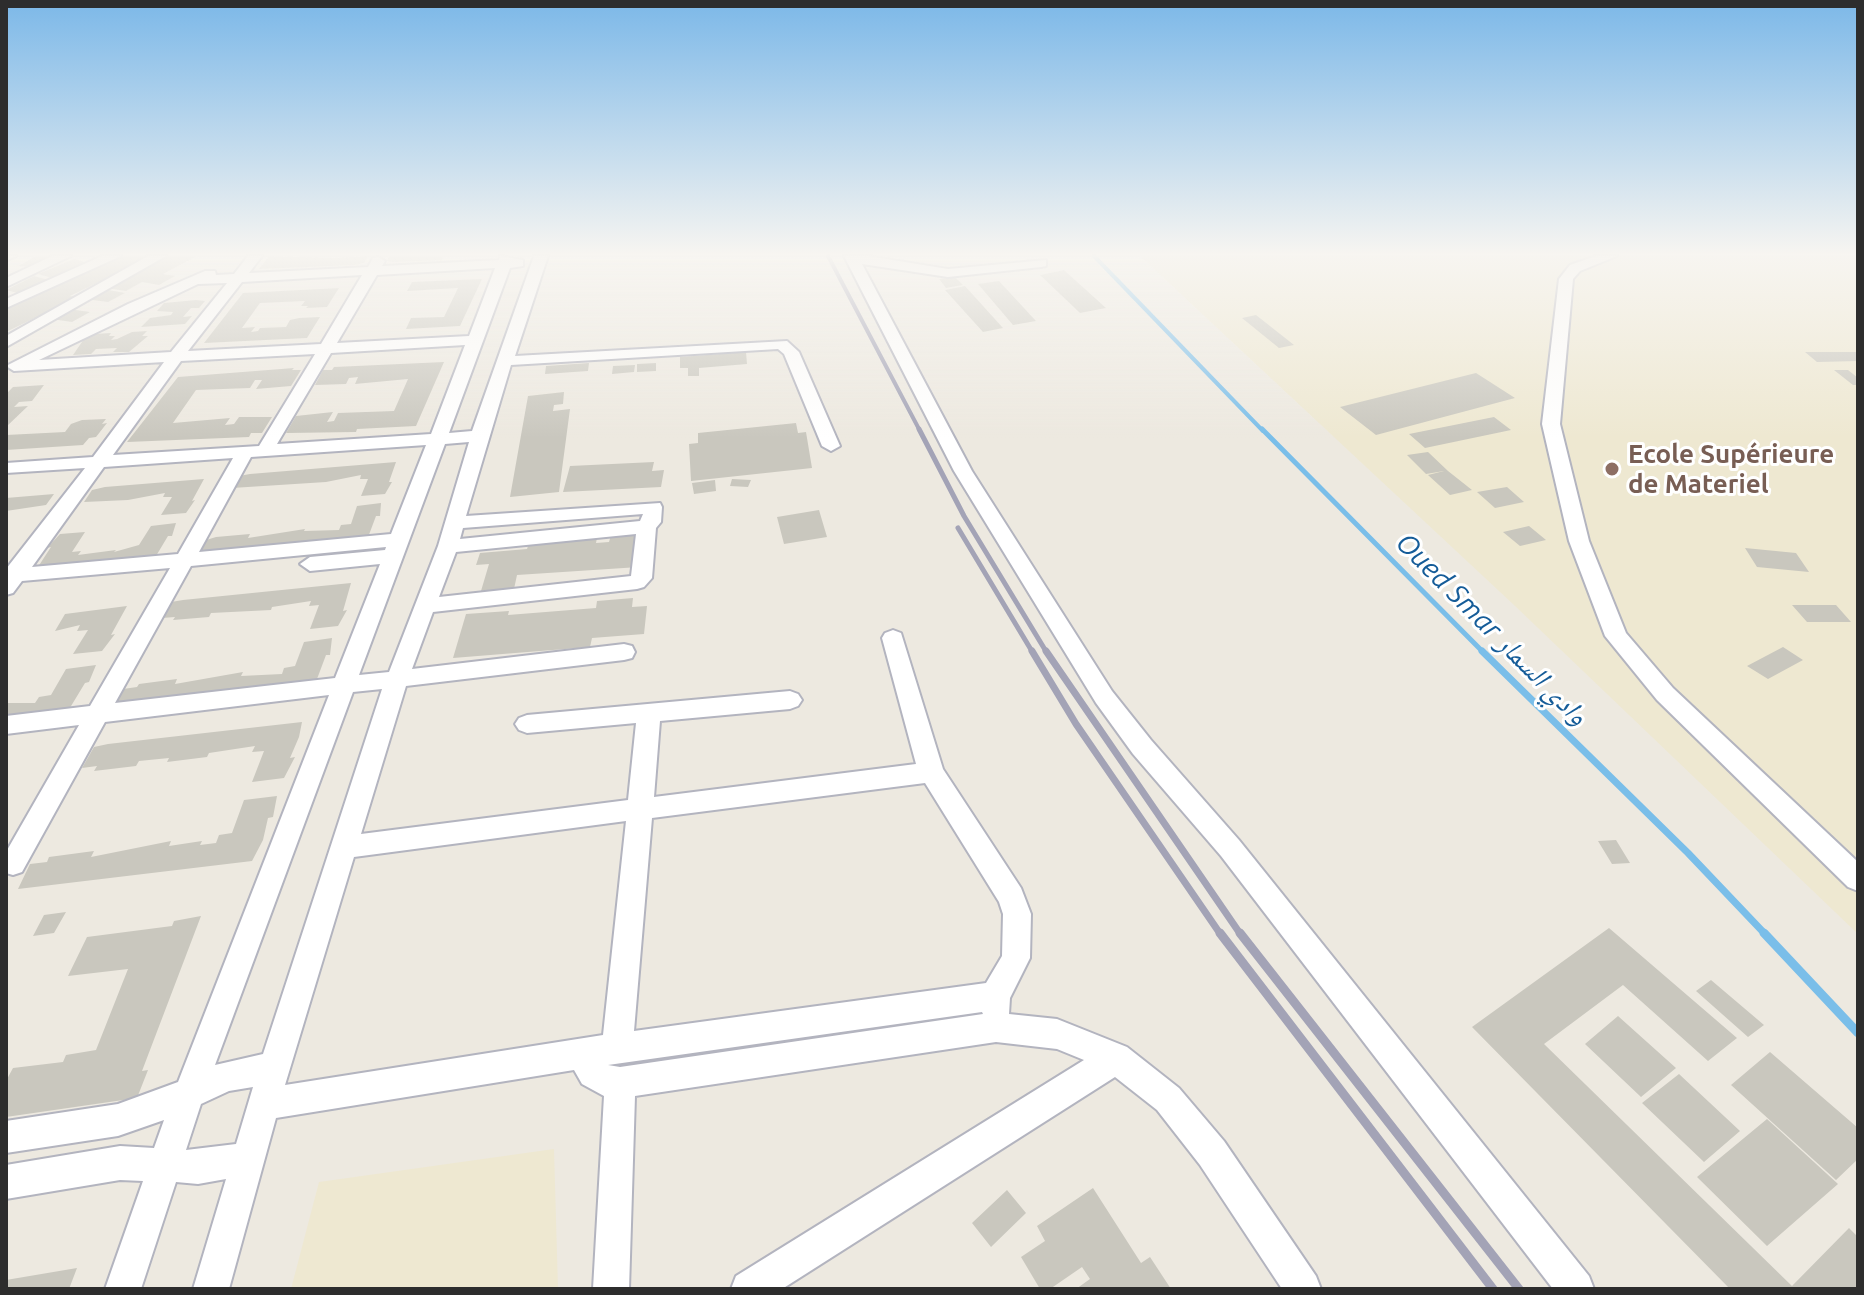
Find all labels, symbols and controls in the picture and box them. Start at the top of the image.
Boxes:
place label: Ecole Supérieure de Materiel [1628,438,1834,500]
marker: Ecole Supérieure de Materiel [1603,460,1621,478]
water label: Oued Smar وادي السمار [1389,526,1595,732]

